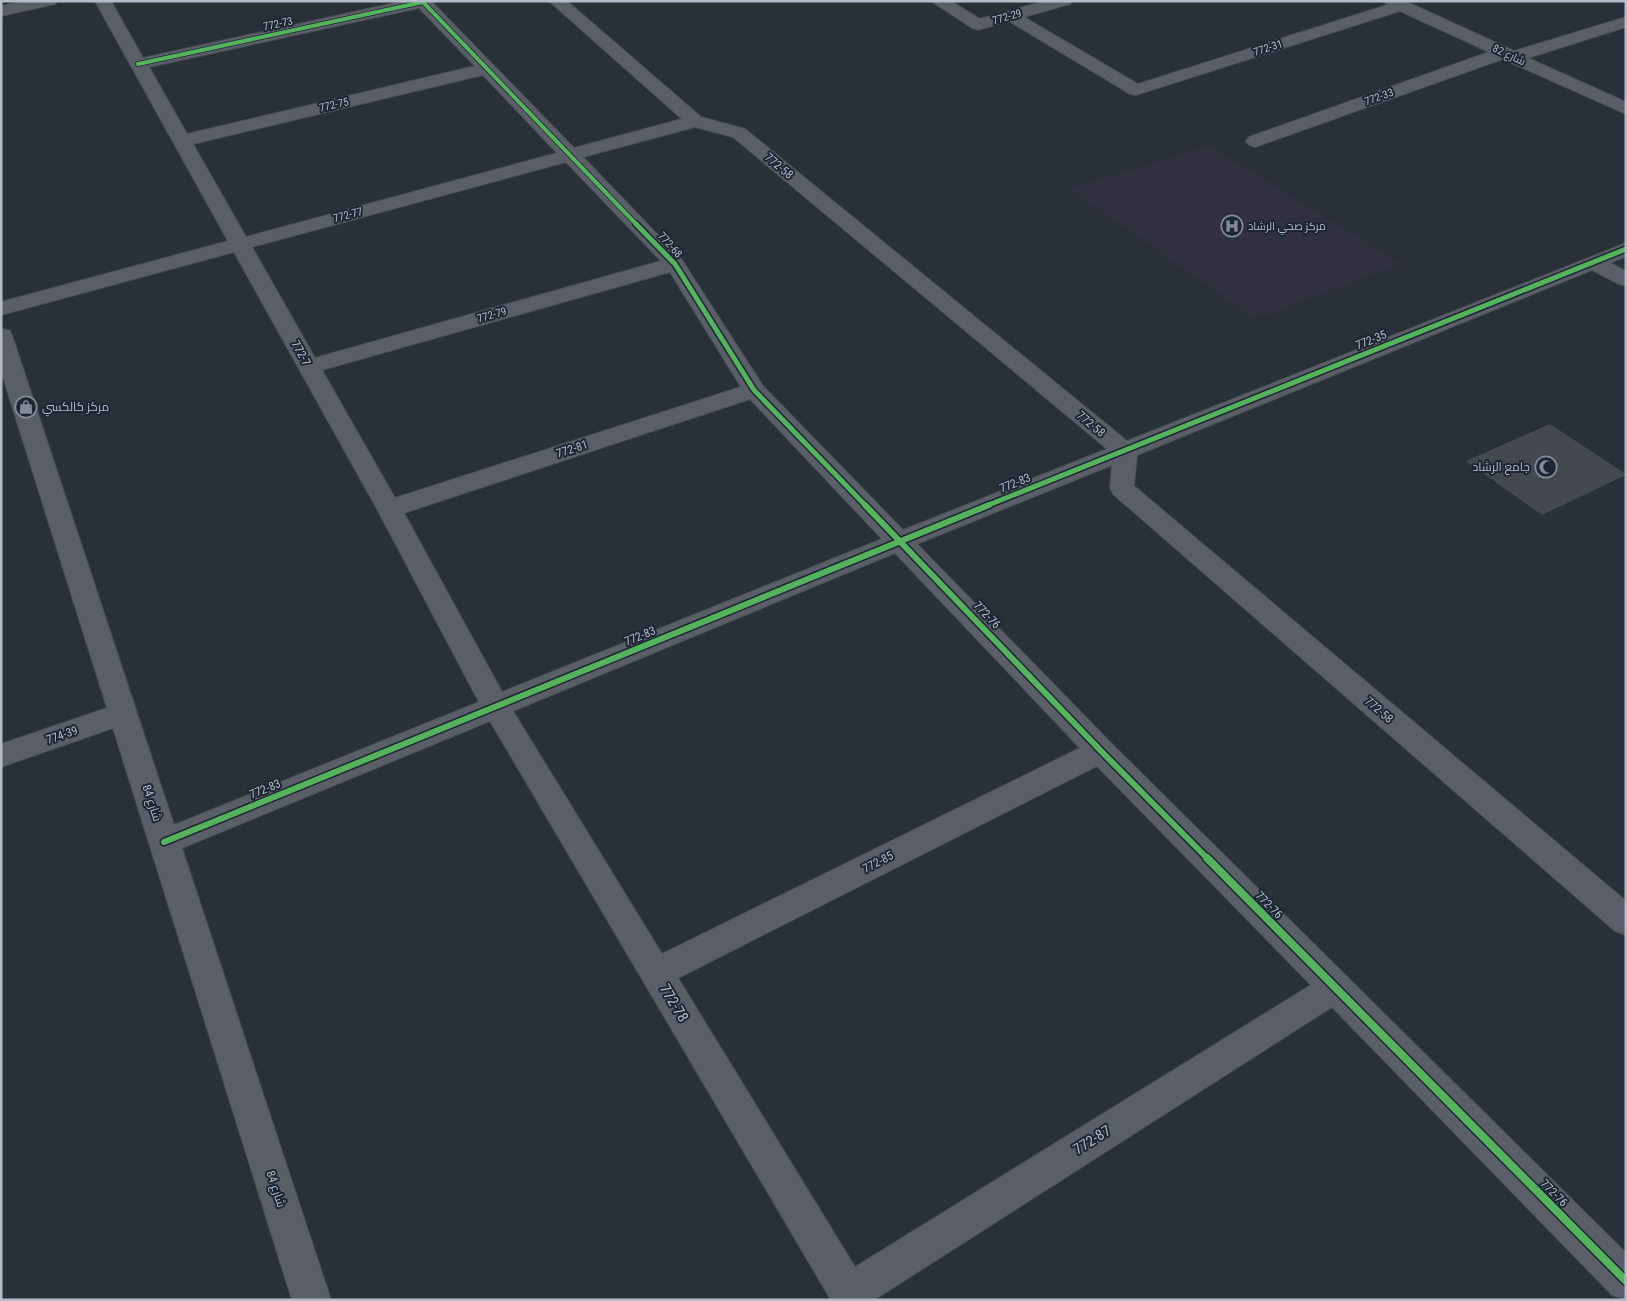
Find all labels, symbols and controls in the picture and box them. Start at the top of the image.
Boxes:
street label: 772-29 [991,7,1023,27]
street label: 772-73 [262,15,294,33]
street label: 772-31 [1252,37,1284,59]
street label: شارع 82 [1490,42,1527,69]
street label: 772-33 [1363,86,1395,108]
street label: 772-75 [318,95,350,115]
street label: 772-58 [762,150,796,182]
street label: 772-77 [332,205,364,225]
hospital icon: مركز صحي الرشاد [1220,214,1244,238]
place label: مركز صحي الرشاد [1248,220,1326,235]
street label: 772-68 [655,230,685,260]
street label: 772-79 [476,305,508,325]
street label: 772-35 [1353,327,1389,353]
street label: 772-7 [288,338,314,368]
shop icon: مركز كالكسي [14,395,38,419]
place label: مركز كالكسي [42,400,109,417]
street label: 772-58 [1074,408,1108,440]
street label: 772-81 [554,437,590,461]
mosque icon: جامع الرشاد [1534,455,1558,479]
place label: جامع الرشاد [1472,460,1530,475]
street label: 772-83 [997,470,1033,496]
street label: 772-76 [971,598,1003,632]
street label: 772-83 [622,623,658,649]
street label: 772-58 [1362,694,1396,726]
street label: 774-39 [44,723,80,747]
street label: 772-83 [247,776,283,802]
street label: شارع 84 [139,783,165,824]
street label: 772-85 [860,848,896,876]
street label: 772-76 [1253,889,1286,922]
street label: 772-78 [656,981,692,1025]
street label: 772-87 [1070,1122,1114,1158]
street label: شارع 84 [263,1169,289,1210]
street label: 772-76 [1538,1177,1571,1210]

